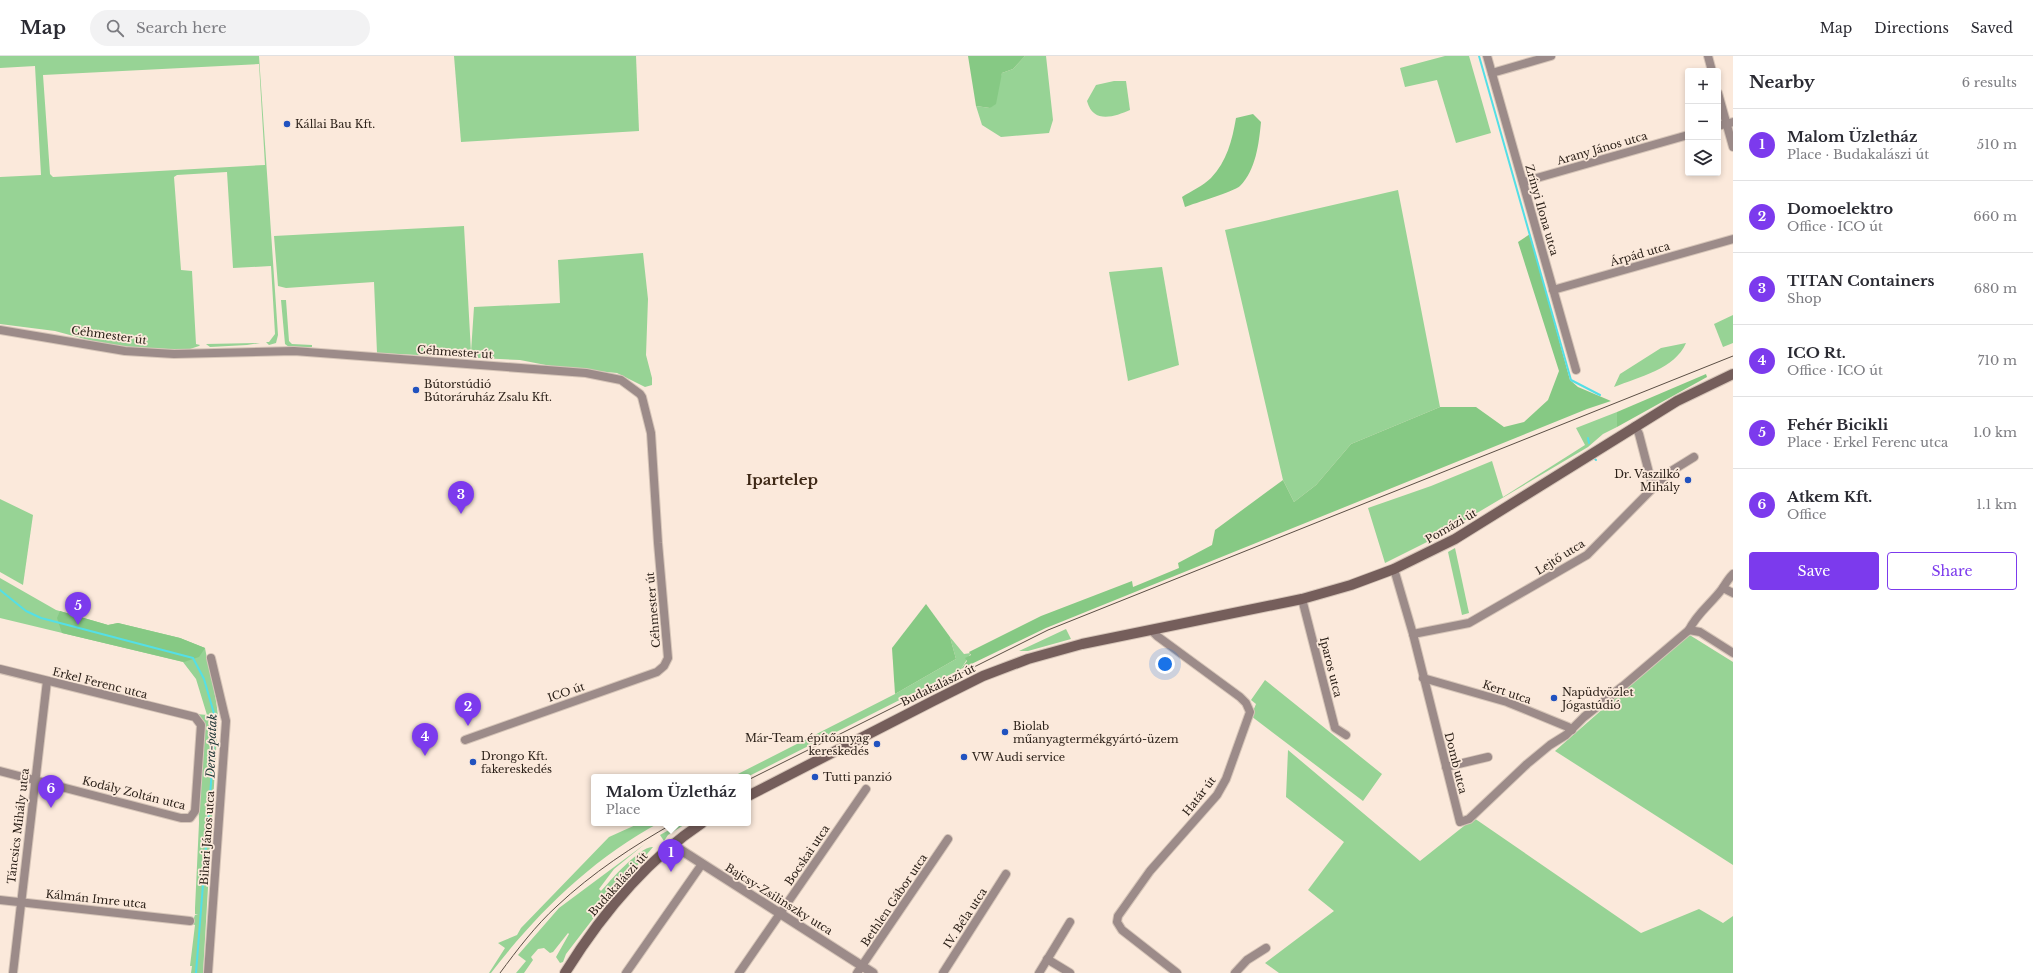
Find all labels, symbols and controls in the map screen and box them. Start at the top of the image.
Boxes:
search box [90,10,370,46]
text: Map [20,16,66,39]
icon: search [104,17,126,39]
text: Search here [136,18,227,37]
text: Map [1820,19,1852,37]
text: Directions [1874,19,1949,37]
text: Saved [1971,19,2013,37]
map controls [1685,68,1721,176]
button: + [1685,68,1721,104]
text: Nearby [1749,72,1815,93]
text: 6 results [1962,74,2017,91]
button: − [1685,104,1721,140]
place label: Kállai Bau Kft. [295,117,375,131]
marker: Kállai Bau Kft. [282,119,292,129]
text: Malom Üzletház [1787,127,1917,146]
street label: Arany János utca [1554,128,1650,168]
text: 1 [1759,136,1765,153]
text: 510 m [1977,136,2017,153]
button: layers [1685,140,1721,176]
text: Place · Budakalászi út [1787,146,1929,163]
street label: Zrínyi Ilona utca [1522,163,1562,258]
text: Domoelektro [1787,199,1893,218]
text: 2 [1758,208,1766,225]
text: 660 m [1973,208,2017,225]
text: Office · ICO út [1787,218,1883,235]
street label: Árpád utca [1608,239,1672,269]
text: TITAN Containers [1787,271,1934,290]
text: 3 [1758,280,1766,297]
text: 680 m [1974,280,2017,297]
text: Shop [1787,290,1822,307]
street label: Céhmester út [70,323,148,347]
street label: Céhmester út [417,342,494,362]
text: ICO Rt. [1787,343,1846,362]
text: 4 [1758,352,1766,369]
text: 710 m [1978,352,2017,369]
text: Office · ICO út [1787,362,1883,379]
place label: Bútorstúdió Bútoráruház Zsalu Kft. [424,377,552,404]
marker: Bútorstúdió Bútoráruház Zsalu Kft. [411,385,421,395]
text: Fehér Bicikli [1787,415,1888,434]
text: 5 [1758,424,1766,441]
text: 1.0 km [1973,424,2017,441]
text: Place · Erkel Ferenc utca [1787,434,1948,451]
place label: Dr. Vaszilkó Mihály [1614,467,1680,494]
district label: Ipartelep [746,470,818,489]
marker: Dr. Vaszilkó Mihály [1683,475,1693,485]
pin: 3 [448,481,474,514]
text: Atkem Kft. [1787,487,1872,506]
text: 6 [1758,496,1766,513]
text: 1.1 km [1976,496,2017,513]
street label: Pomázi út [1423,505,1480,546]
text: Office [1787,506,1826,523]
street label: Lejtő utca [1533,536,1588,578]
button: Save [1749,552,1879,590]
button: Share [1887,552,2017,590]
street label: Céhmester út [643,571,663,648]
pin: 5 [65,592,91,625]
street label: Iparos utca [1317,635,1346,700]
your location [1155,654,1175,674]
street label: Budakalászi út [898,661,978,709]
street label: Erkel Ferenc utca [51,664,150,702]
street label: Kert utca [1481,677,1534,707]
street label: ICO út [546,679,587,705]
place label: Napüdvözlet Jógastúdió [1560,685,1634,712]
pin: 2 [455,693,481,726]
marker: Napüdvözlet Jógastúdió [1549,693,1559,703]
water label: Dera-patak [202,714,220,779]
place label: Biolab műanyagtermékgyártó-üzem [1013,719,1179,746]
pin: 4 [412,723,438,756]
marker: Biolab műanyagtermékgyártó-üzem [1000,727,1010,737]
place label: Már-Team építőanyag kereskedés [745,731,869,758]
street label: Domb utca [1442,731,1471,796]
marker: Már-Team építőanyag kereskedés [872,739,882,749]
place label: Drongo Kft. fakereskedés [481,749,552,776]
place label: VW Audi service [971,750,1065,764]
marker: VW Audi service [959,752,969,762]
marker: Drongo Kft. fakereskedés [468,757,478,767]
street label: Táncsics Mihály utca [4,767,32,885]
place label: Tutti panzió [823,770,892,784]
marker: Tutti panzió [810,772,820,782]
street label: Kodály Zoltán utca [81,773,188,813]
street label: Határ út [1179,773,1219,819]
popup [591,774,751,826]
pin: 6 [38,775,64,808]
text: Malom Üzletház [606,782,736,801]
street label: Bihari János utca [197,789,217,886]
text: Place [606,801,641,818]
street label: Bocskai utca [782,821,833,888]
pin: 1 [658,839,684,872]
street label: Budakalászi út [586,848,651,919]
street label: Bethlen Gábor utca [858,850,931,949]
street label: Bajcsy-Zsilinszky utca [723,860,836,938]
street label: IV. Béla utca [940,884,990,951]
street label: Kálmán Imre utca [45,887,148,911]

